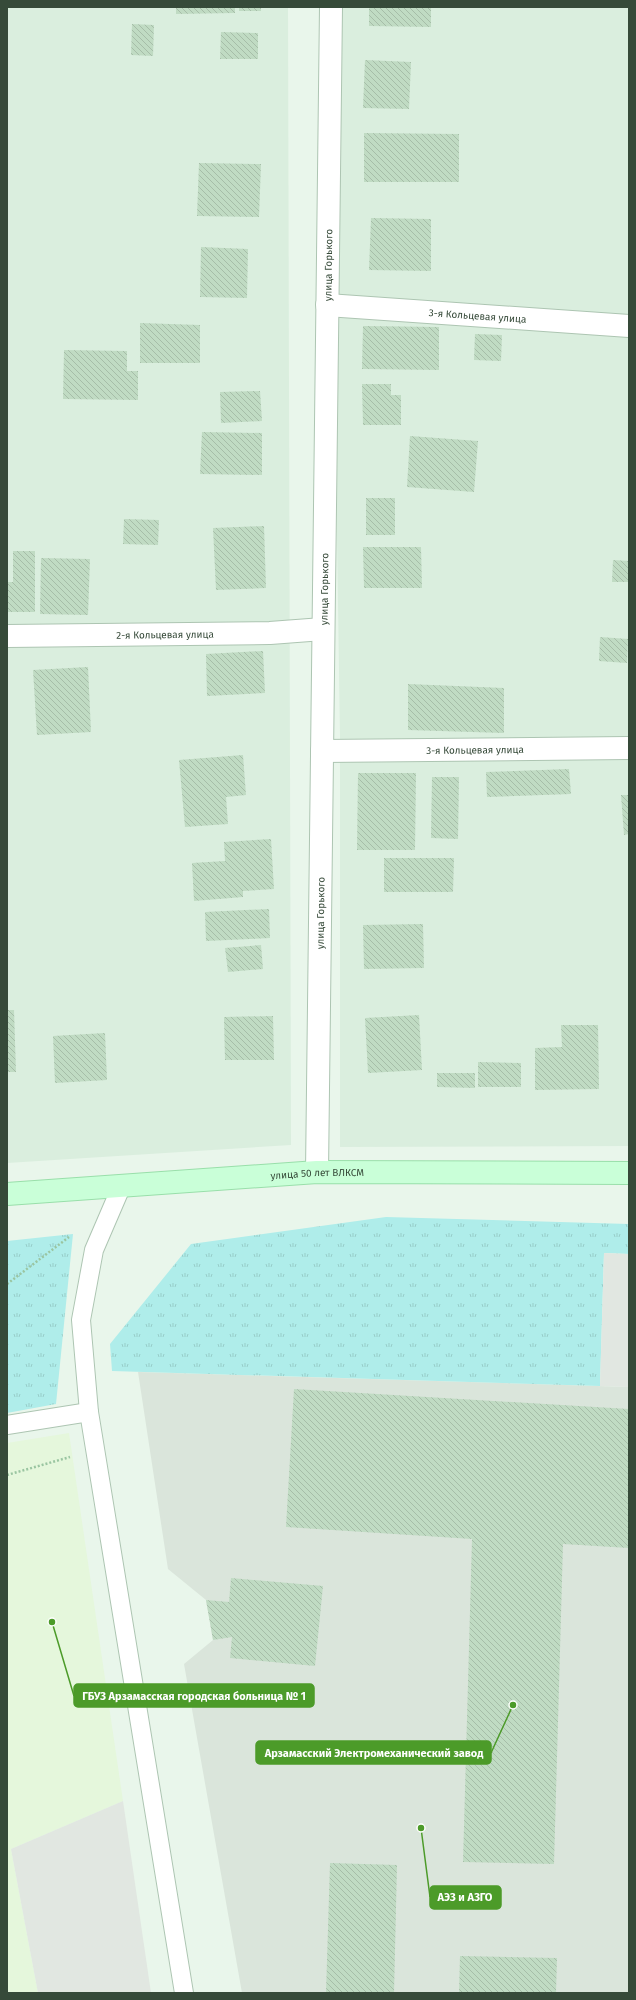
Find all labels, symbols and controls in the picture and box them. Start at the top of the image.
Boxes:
street label: улица Горького [322,229,335,301]
street label: 3-я Кольцевая улица [428,307,527,326]
street label: улица Горького [319,553,331,625]
street label: 2-я Кольцевая улица [116,629,214,642]
street label: 3-я Кольцевая улица [426,744,524,757]
street label: улица Горького [315,877,328,949]
street label: улица 50 лет ВЛКСМ [270,1167,364,1182]
callout: ГБУЗ Арзамасская городская больница № 1 [74,1684,314,1707]
text: ГБУЗ Арзамасская городская больница № 1 [82,1690,306,1703]
callout: Арзамасский Электромеханический завод [256,1741,491,1764]
text: Арзамасский Электромеханический завод [264,1747,483,1760]
callout: АЭЗ и АЗГО [430,1886,501,1909]
text: АЭЗ и АЗГО [437,1891,493,1904]

